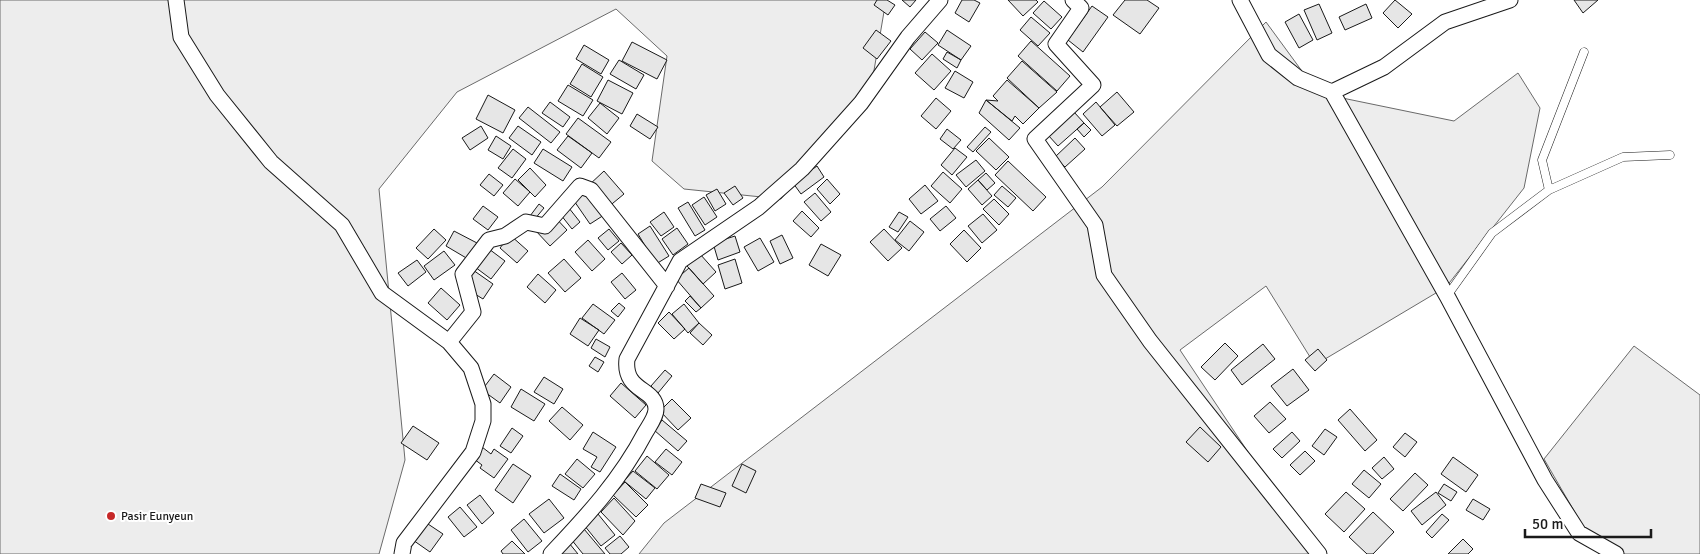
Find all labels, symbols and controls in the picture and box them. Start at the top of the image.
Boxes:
scale bar [1525,506,1651,538]
place label: Pasir Eunyeun [121,509,193,524]
marker: Pasir Eunyeun [105,510,117,522]
text: 50 m [1532,515,1563,533]

